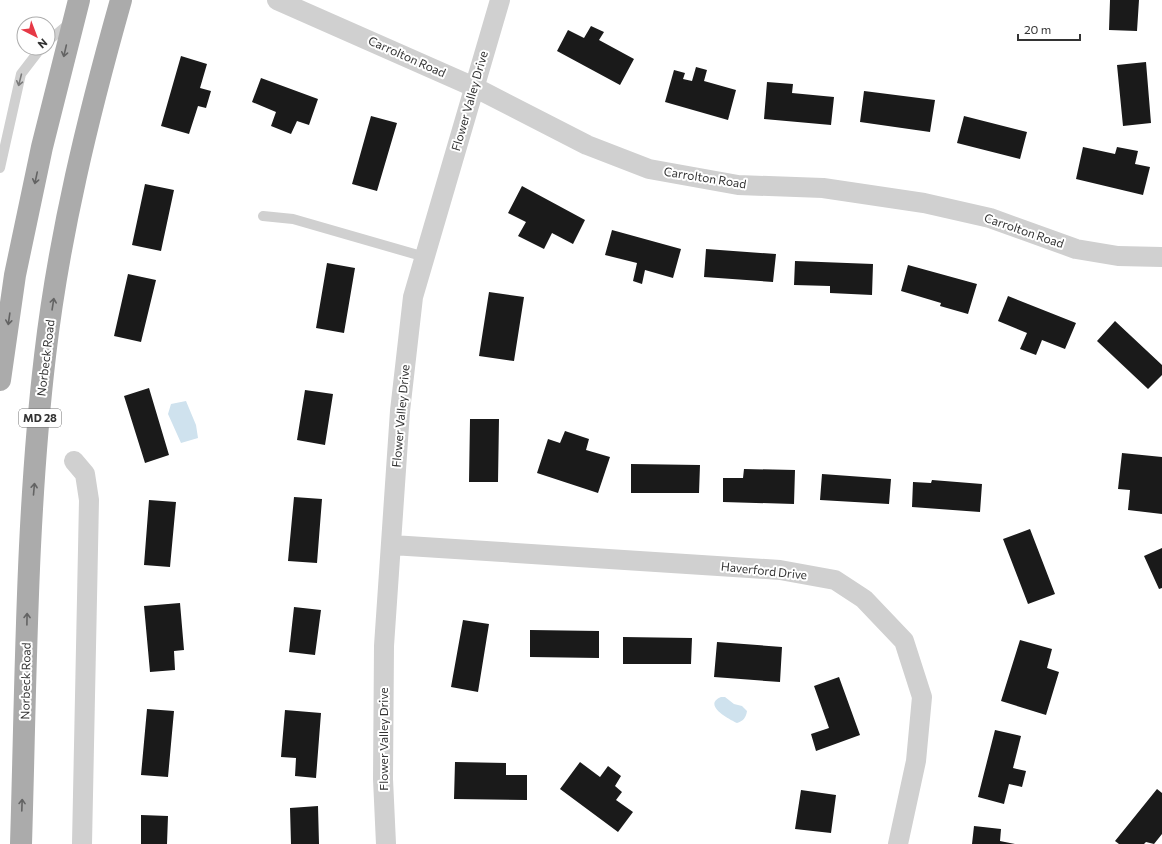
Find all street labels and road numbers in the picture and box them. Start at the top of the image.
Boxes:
street label: Carrolton Road [367,33,448,79]
street label: Flower Valley Drive [448,49,490,152]
street label: Carrolton Road [663,164,747,190]
street label: Carrolton Road [983,210,1066,250]
street label: Norbeck Road [33,319,57,397]
street label: Flower Valley Drive [389,364,411,468]
road number: MD 28 [19,409,61,427]
street label: Haverford Drive [720,559,808,581]
street label: Norbeck Road [17,642,33,720]
street label: Flower Valley Drive [376,687,390,791]

